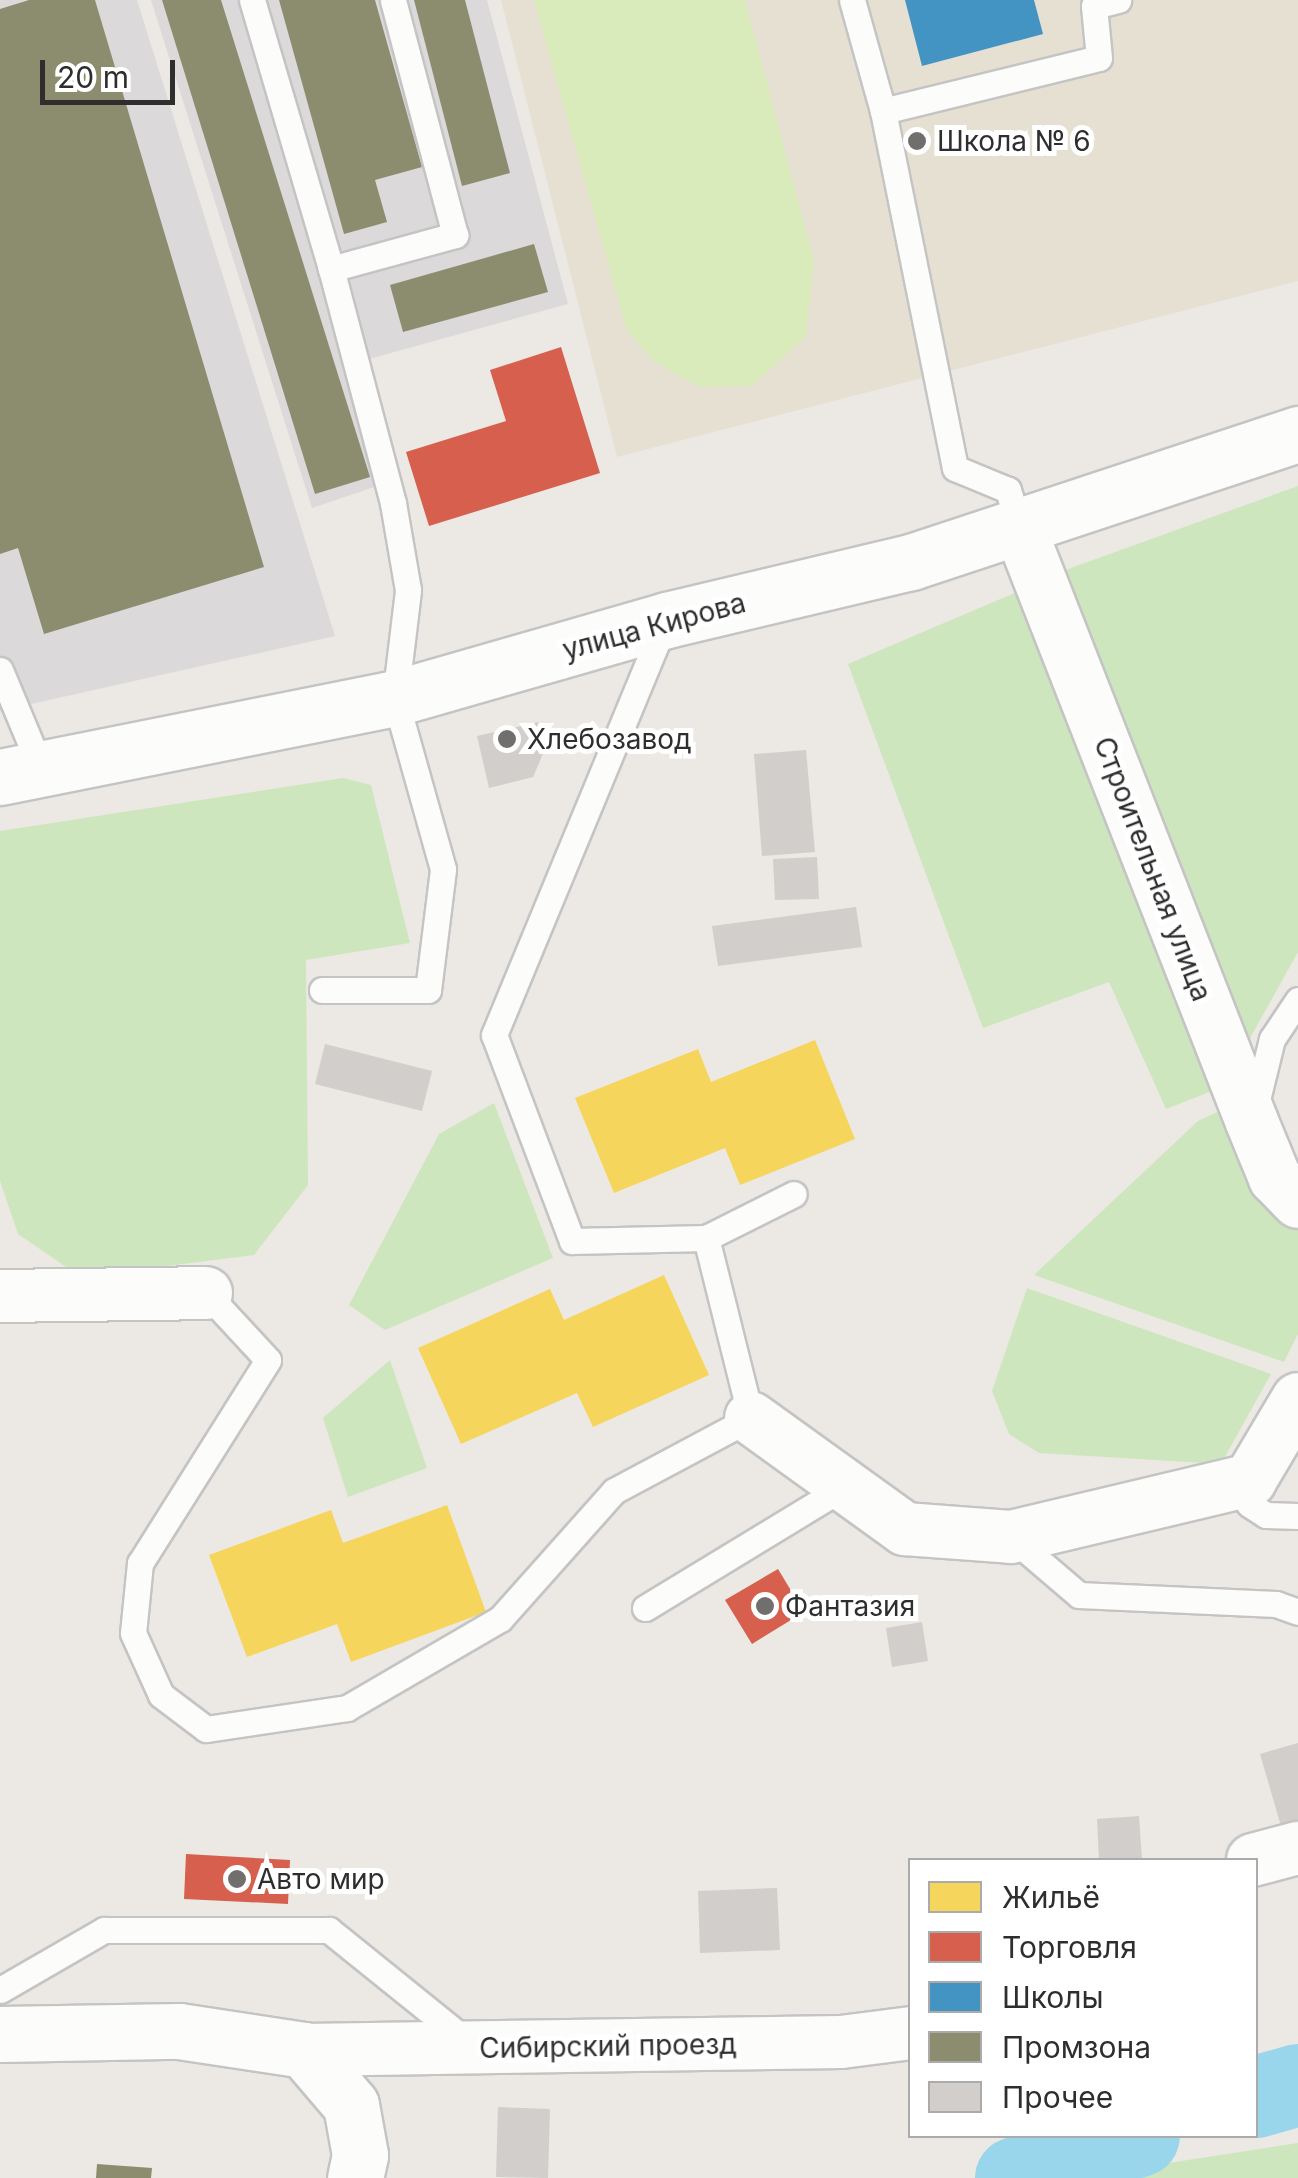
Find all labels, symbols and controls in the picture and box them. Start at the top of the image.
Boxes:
scale bar [45,40,180,102]
text: 20 m [57,59,129,95]
place label: Школа № 6 [937,124,1091,158]
marker: Школа № 6 [906,130,928,152]
street label: улица Кирова [559,585,749,667]
place label: Хлебозавод [527,722,692,756]
marker: Хлебозавод [496,728,518,750]
street label: Строительная улица [1087,732,1219,1006]
place label: Фантазия [785,1589,915,1623]
marker: Фантазия [754,1595,776,1617]
legend [908,1858,1258,2138]
place label: Авто мир [257,1862,385,1896]
marker: Авто мир [226,1868,248,1890]
text: Жильё [1002,1879,1100,1915]
text: Торговля [1002,1929,1137,1965]
text: Школы [1002,1979,1104,2015]
street label: Сибирский проезд [479,2027,737,2065]
text: Промзона [1002,2029,1151,2065]
text: Прочее [1002,2079,1113,2115]

